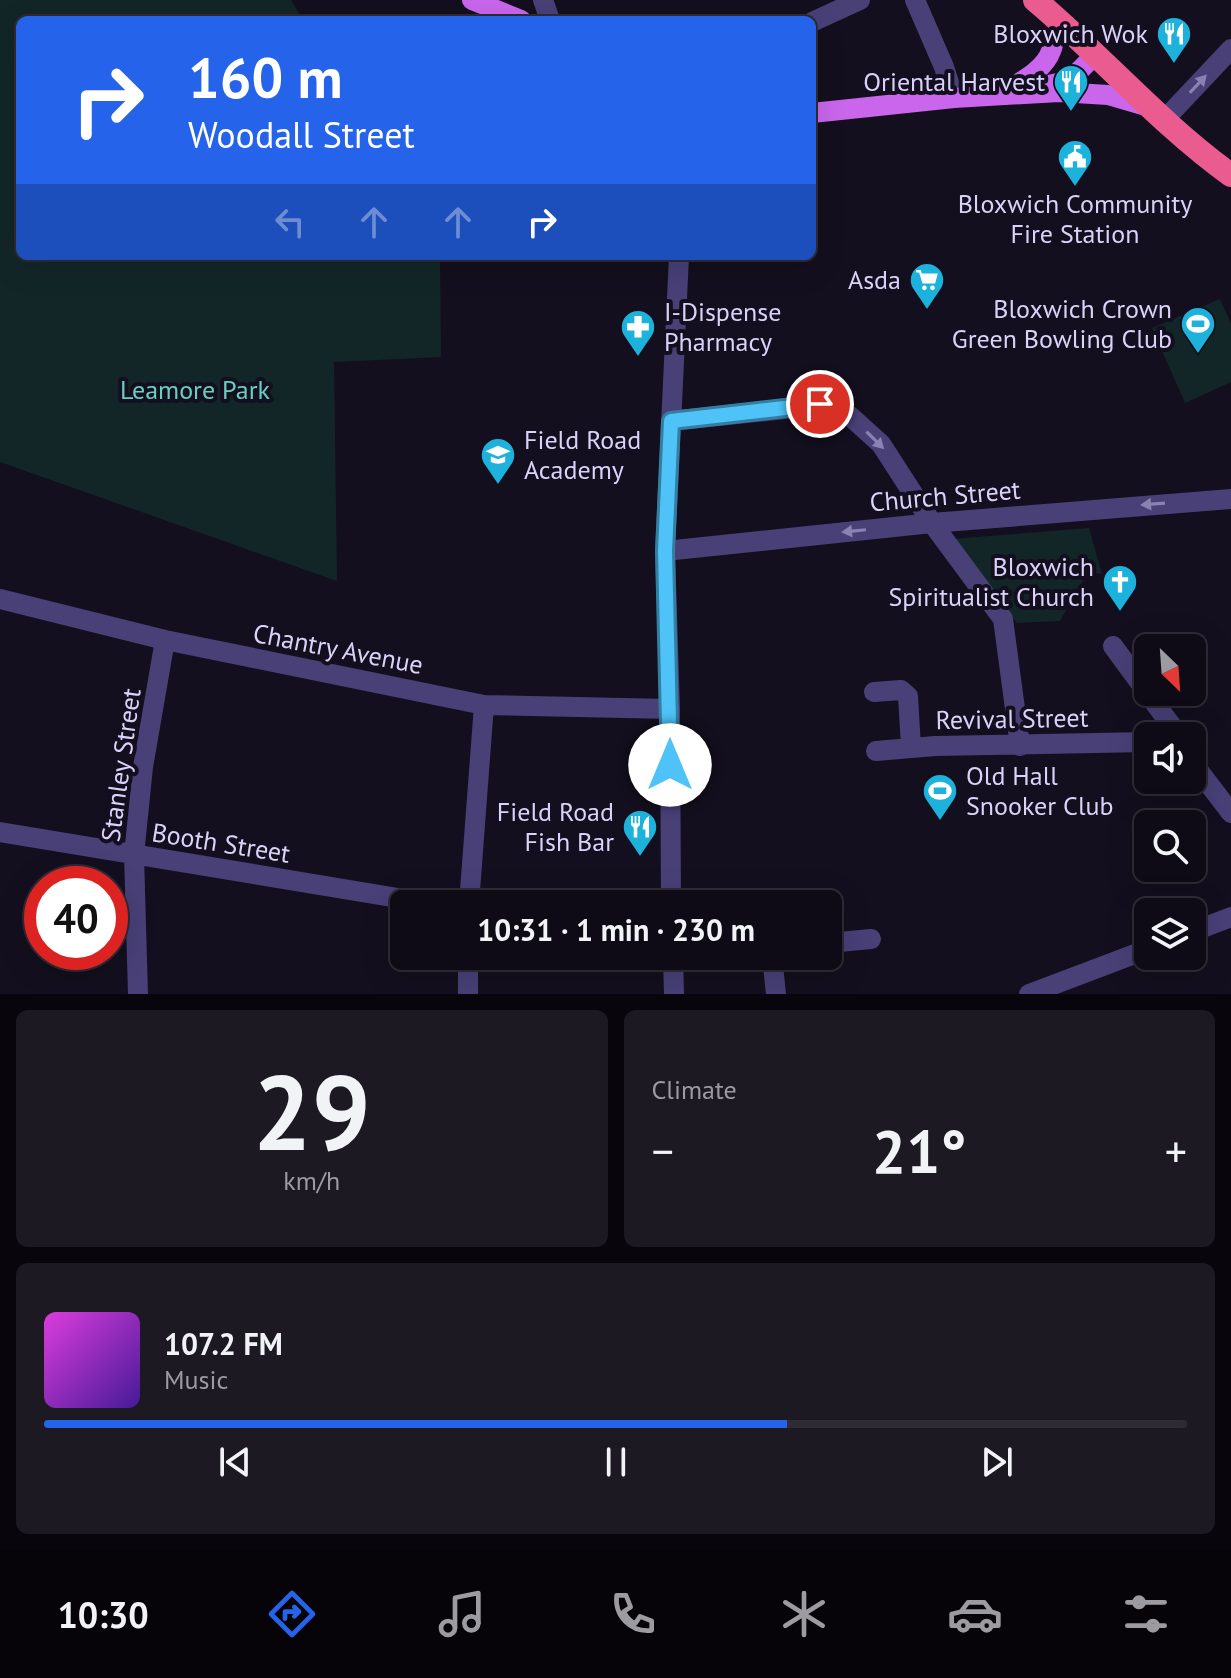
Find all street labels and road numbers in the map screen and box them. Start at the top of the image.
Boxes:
street label: Church Street [868,472,1022,519]
street label: Chantry Avenue [250,616,426,681]
street label: Stanley Street [93,686,148,844]
street label: Revival Street [935,701,1089,736]
street label: Booth Street [150,815,293,870]

